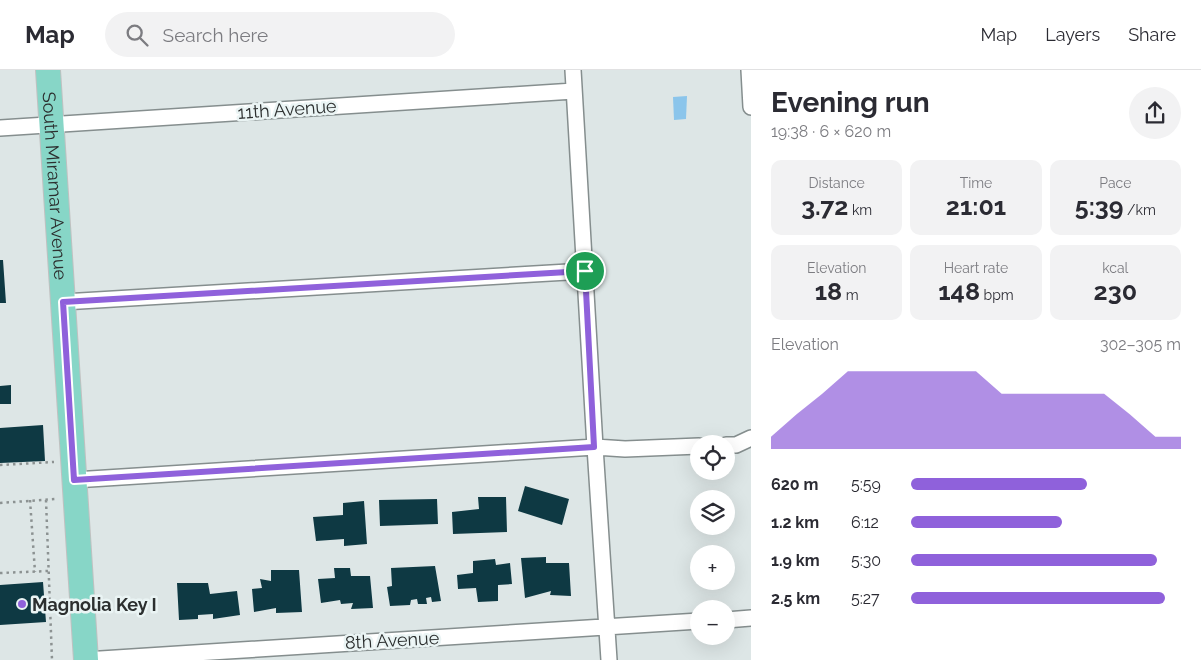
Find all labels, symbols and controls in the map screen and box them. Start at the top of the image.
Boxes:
search box [105,12,455,57]
text: Map [25,20,75,49]
icon: search [123,21,151,49]
text: Search here [163,24,268,46]
text: Map [981,24,1017,45]
text: Layers [1045,24,1100,45]
text: Share [1128,24,1176,45]
text: Evening run [771,86,930,119]
button: share [1129,87,1181,139]
street label: South Miramar Avenue [39,91,72,281]
street label: 11th Avenue [237,95,338,123]
text: 19:38 · 6 × 620 m [771,122,891,141]
text: Distance [809,175,865,191]
text: Time [960,175,992,191]
text: Pace [1099,175,1131,191]
text: 3.72 [801,191,848,221]
text: 21:01 [946,191,1006,221]
text: 5:39 [1075,191,1124,221]
text: km [848,202,872,218]
text: /km [1124,202,1156,218]
pin [564,250,606,292]
icon: arrive [571,257,599,285]
text: Elevation [807,260,866,276]
text: Heart rate [944,260,1008,276]
text: kcal [1102,260,1128,276]
text: 18 [815,276,842,306]
text: 148 [938,276,980,306]
text: 230 [1094,276,1137,306]
text: m [842,287,859,303]
text: bpm [980,287,1014,303]
text: Elevation [771,335,839,354]
text: 302–305 m [1100,335,1181,354]
map controls [690,435,735,645]
button: locate [690,435,735,480]
text: 620 m [771,475,818,494]
text: 5:59 [851,475,881,494]
button: layers [690,490,735,535]
text: 1.2 km [771,513,819,532]
text: 6:12 [851,513,879,532]
button: + [690,545,735,590]
text: 1.9 km [771,551,820,570]
text: 5:30 [851,551,881,570]
text: 2.5 km [771,589,820,608]
text: 5:27 [851,589,880,608]
place label: Magnolia Key I [32,594,157,615]
marker: Magnolia Key I [16,598,28,610]
button: − [690,600,735,645]
street label: 8th Avenue [344,627,440,653]

